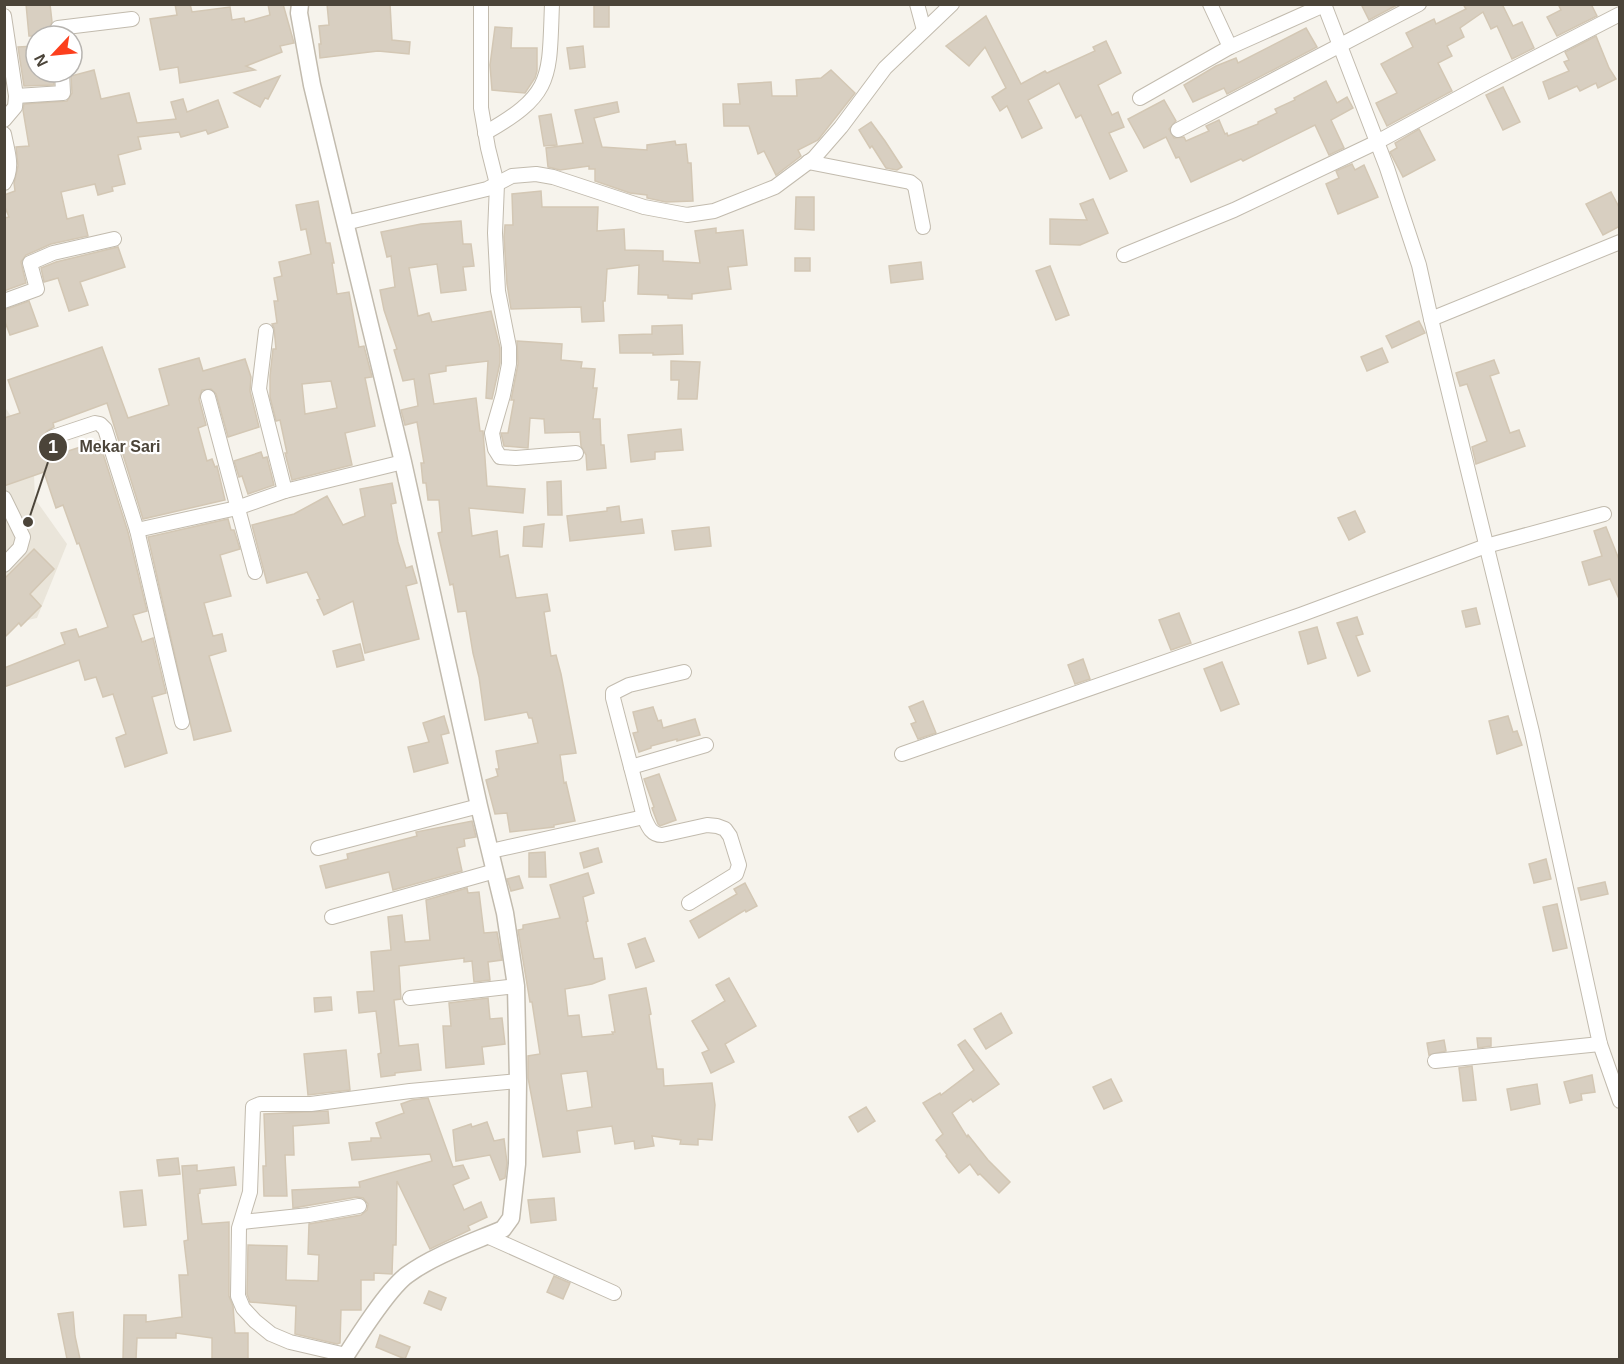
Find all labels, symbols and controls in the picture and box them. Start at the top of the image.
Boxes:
north arrow [24,24,84,84]
text: N [31,51,51,69]
callout: Mekar Sari [38,430,173,464]
text: 1 [48,437,58,457]
text: Mekar Sari [80,438,160,455]

